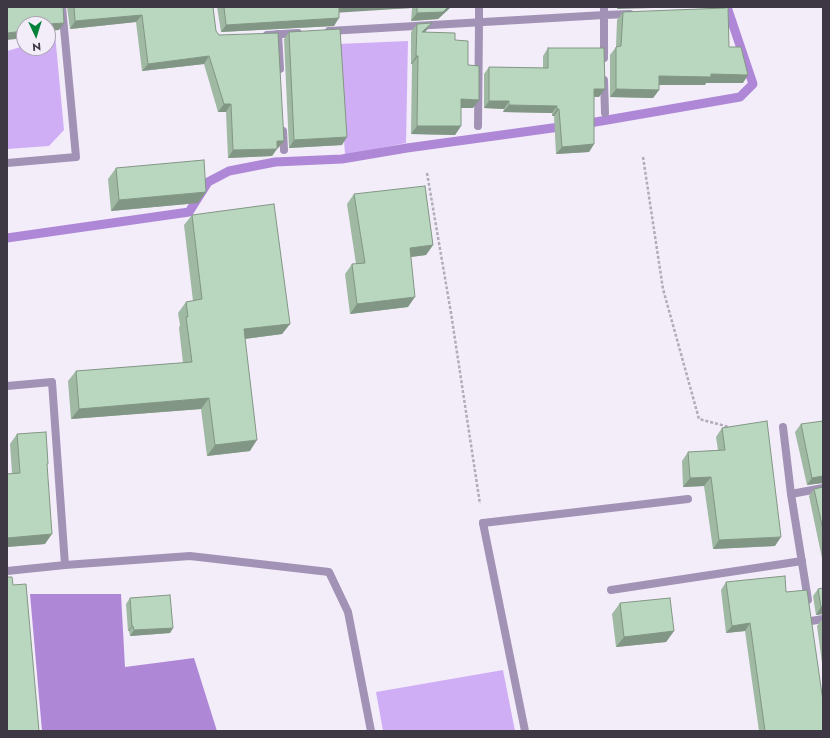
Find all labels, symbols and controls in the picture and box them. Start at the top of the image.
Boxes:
north arrow [16,16,56,56]
text: N [32,39,42,55]

